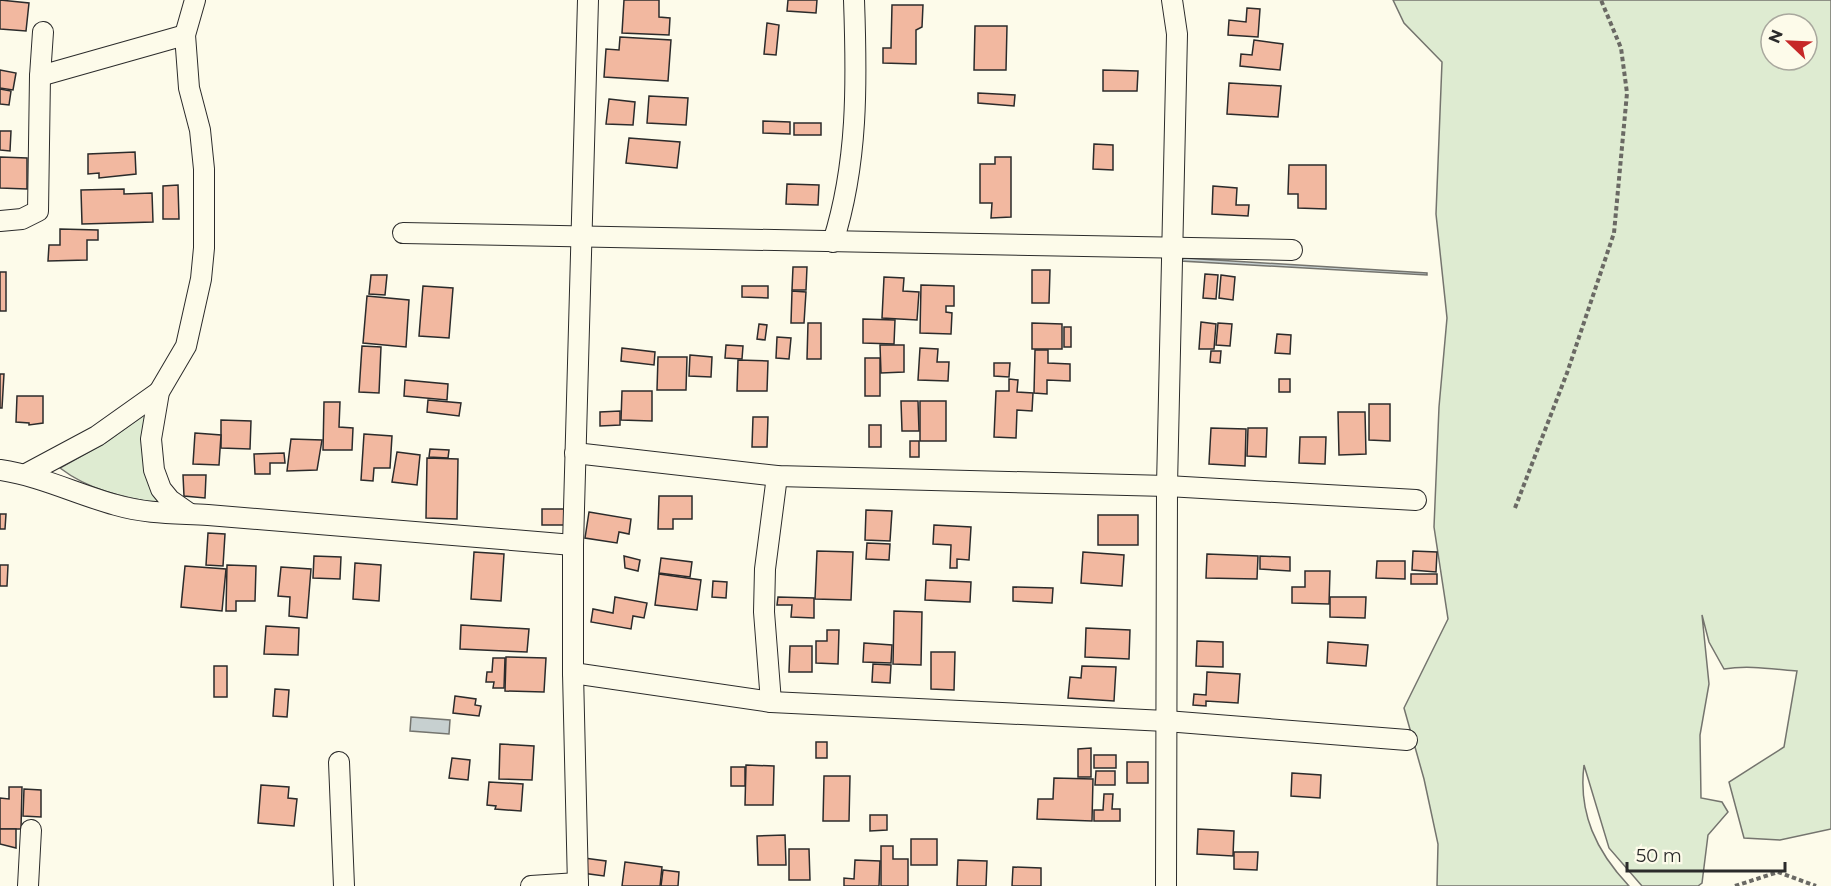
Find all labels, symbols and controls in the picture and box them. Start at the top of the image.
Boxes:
north arrow [1759,12,1819,72]
text: N [1764,27,1787,46]
scale bar [1627,835,1784,873]
text: 50 m [1636,845,1682,867]

